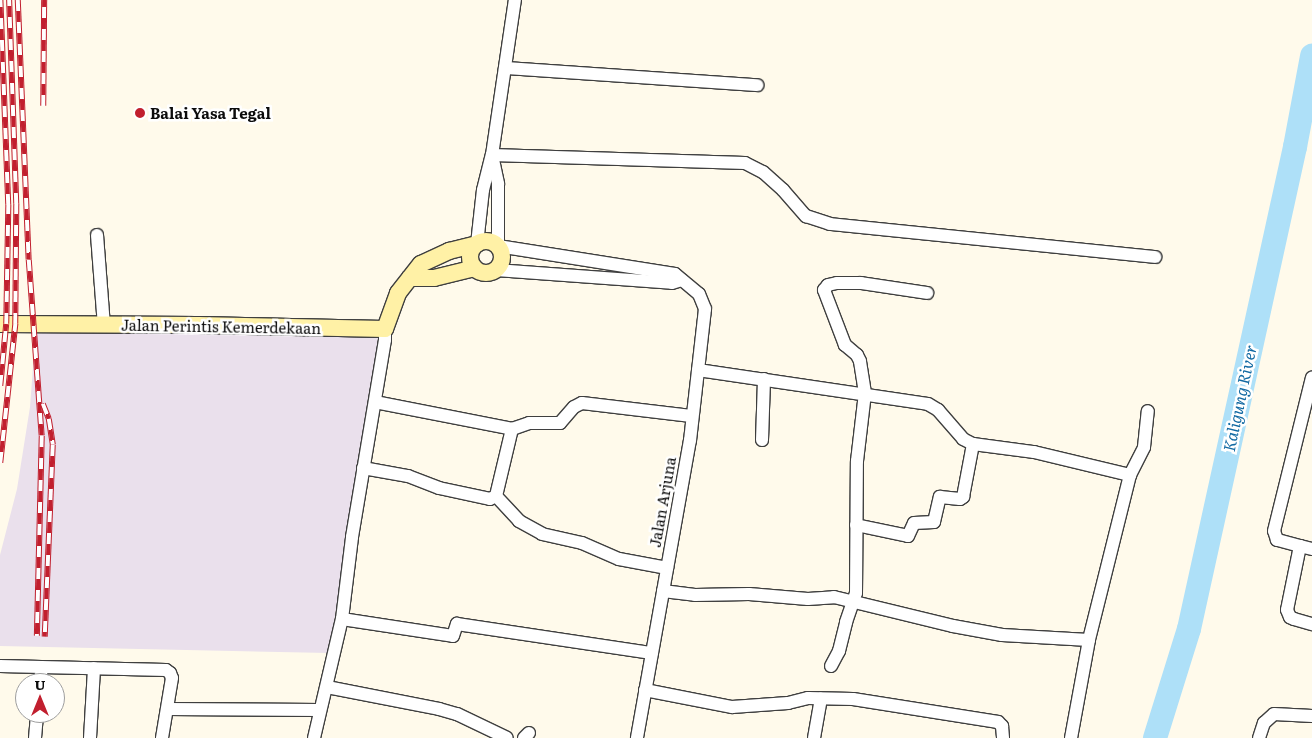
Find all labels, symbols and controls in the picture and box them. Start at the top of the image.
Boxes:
place label: Balai Yasa Tegal [150,104,271,122]
marker: Balai Yasa Tegal [134,107,146,119]
street label: Jalan Perintis Kemerdekaan [121,315,321,337]
water label: Kaligung River [1218,343,1260,453]
street label: Jalan Arjuna [645,455,679,549]
north arrow [15,673,65,723]
text: U [34,674,46,694]

